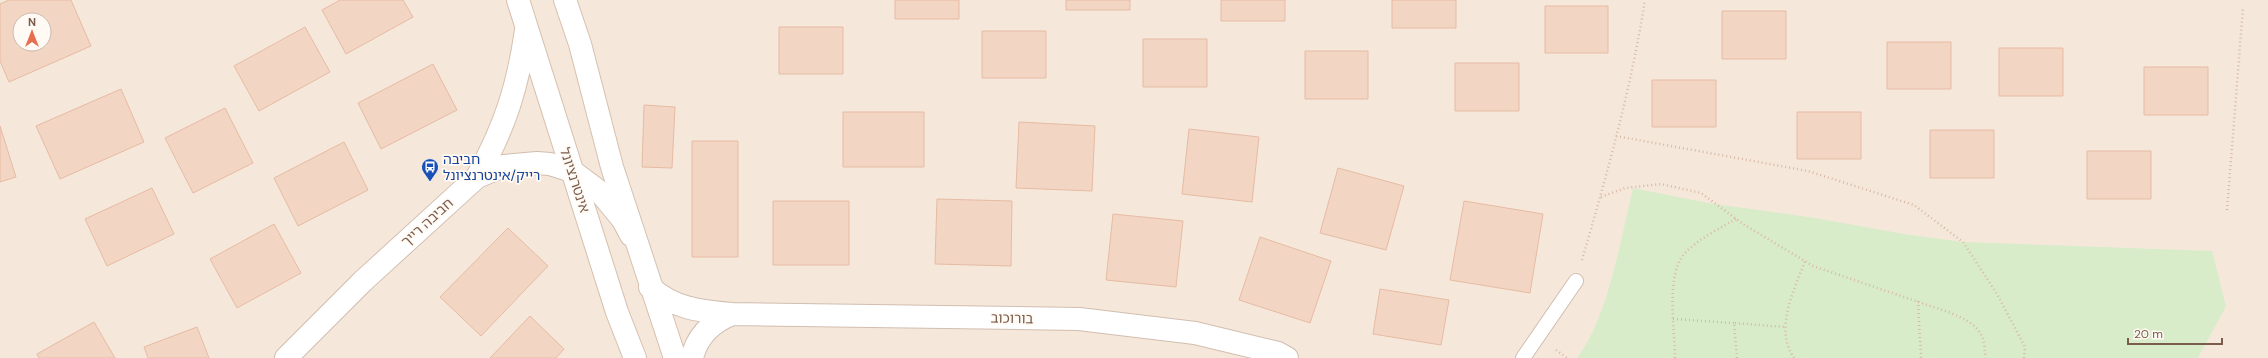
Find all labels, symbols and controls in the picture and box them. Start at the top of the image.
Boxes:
north arrow [12,12,52,52]
text: N [28,15,36,29]
street label: אינטרנציונל [556,145,594,215]
place label: חביבה רייק/אינטרנציונל [443,150,540,184]
bus stop icon: חביבה רייק/אינטרנציונל [420,157,440,182]
street label: חביבה רייך [397,194,457,250]
street label: בורוכוב [990,309,1034,327]
scale bar [2128,320,2222,346]
text: 20 m [2134,326,2163,342]

